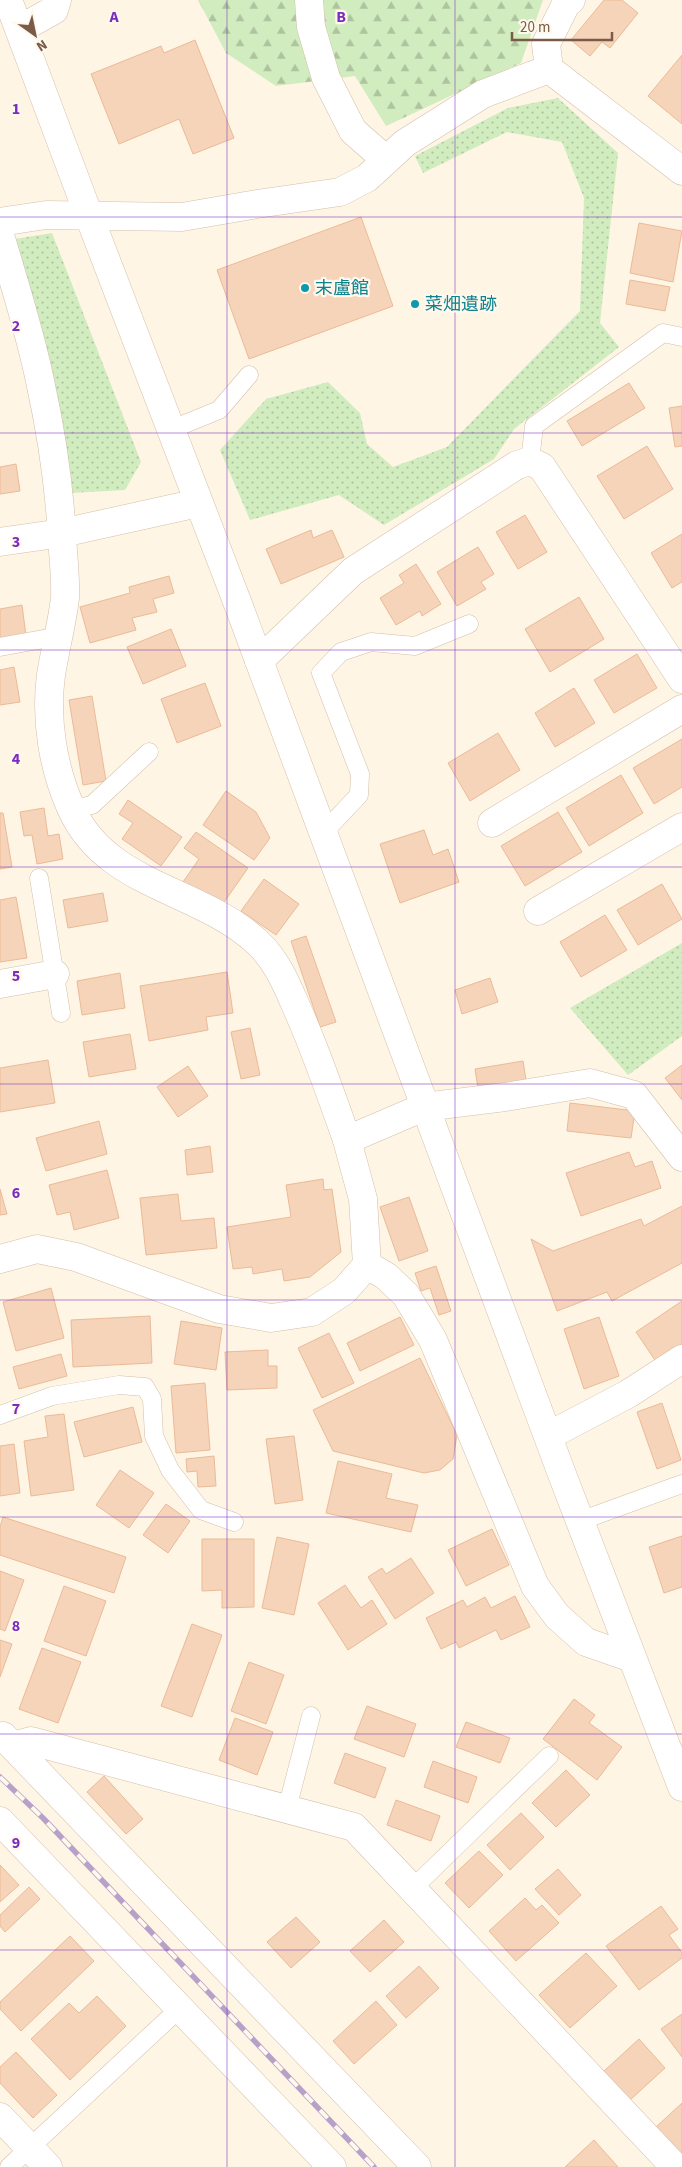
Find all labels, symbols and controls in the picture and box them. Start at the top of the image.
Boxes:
text: A [108,6,119,28]
text: B [336,6,346,28]
north arrow [10,10,60,60]
scale bar [512,10,612,42]
text: 20 m [520,17,550,38]
text: N [32,34,51,56]
text: 1 [12,98,20,120]
place label: 末盧館 [315,276,369,301]
marker: 末盧館 [299,282,311,294]
place label: 菜畑遺跡 [425,292,497,317]
marker: 菜畑遺跡 [409,298,421,310]
text: 2 [12,315,20,337]
text: 3 [12,531,20,553]
text: 4 [12,748,21,770]
text: 5 [12,965,20,987]
text: 6 [12,1182,20,1204]
text: 7 [12,1398,20,1420]
text: 8 [12,1615,20,1637]
text: 9 [12,1832,20,1854]

